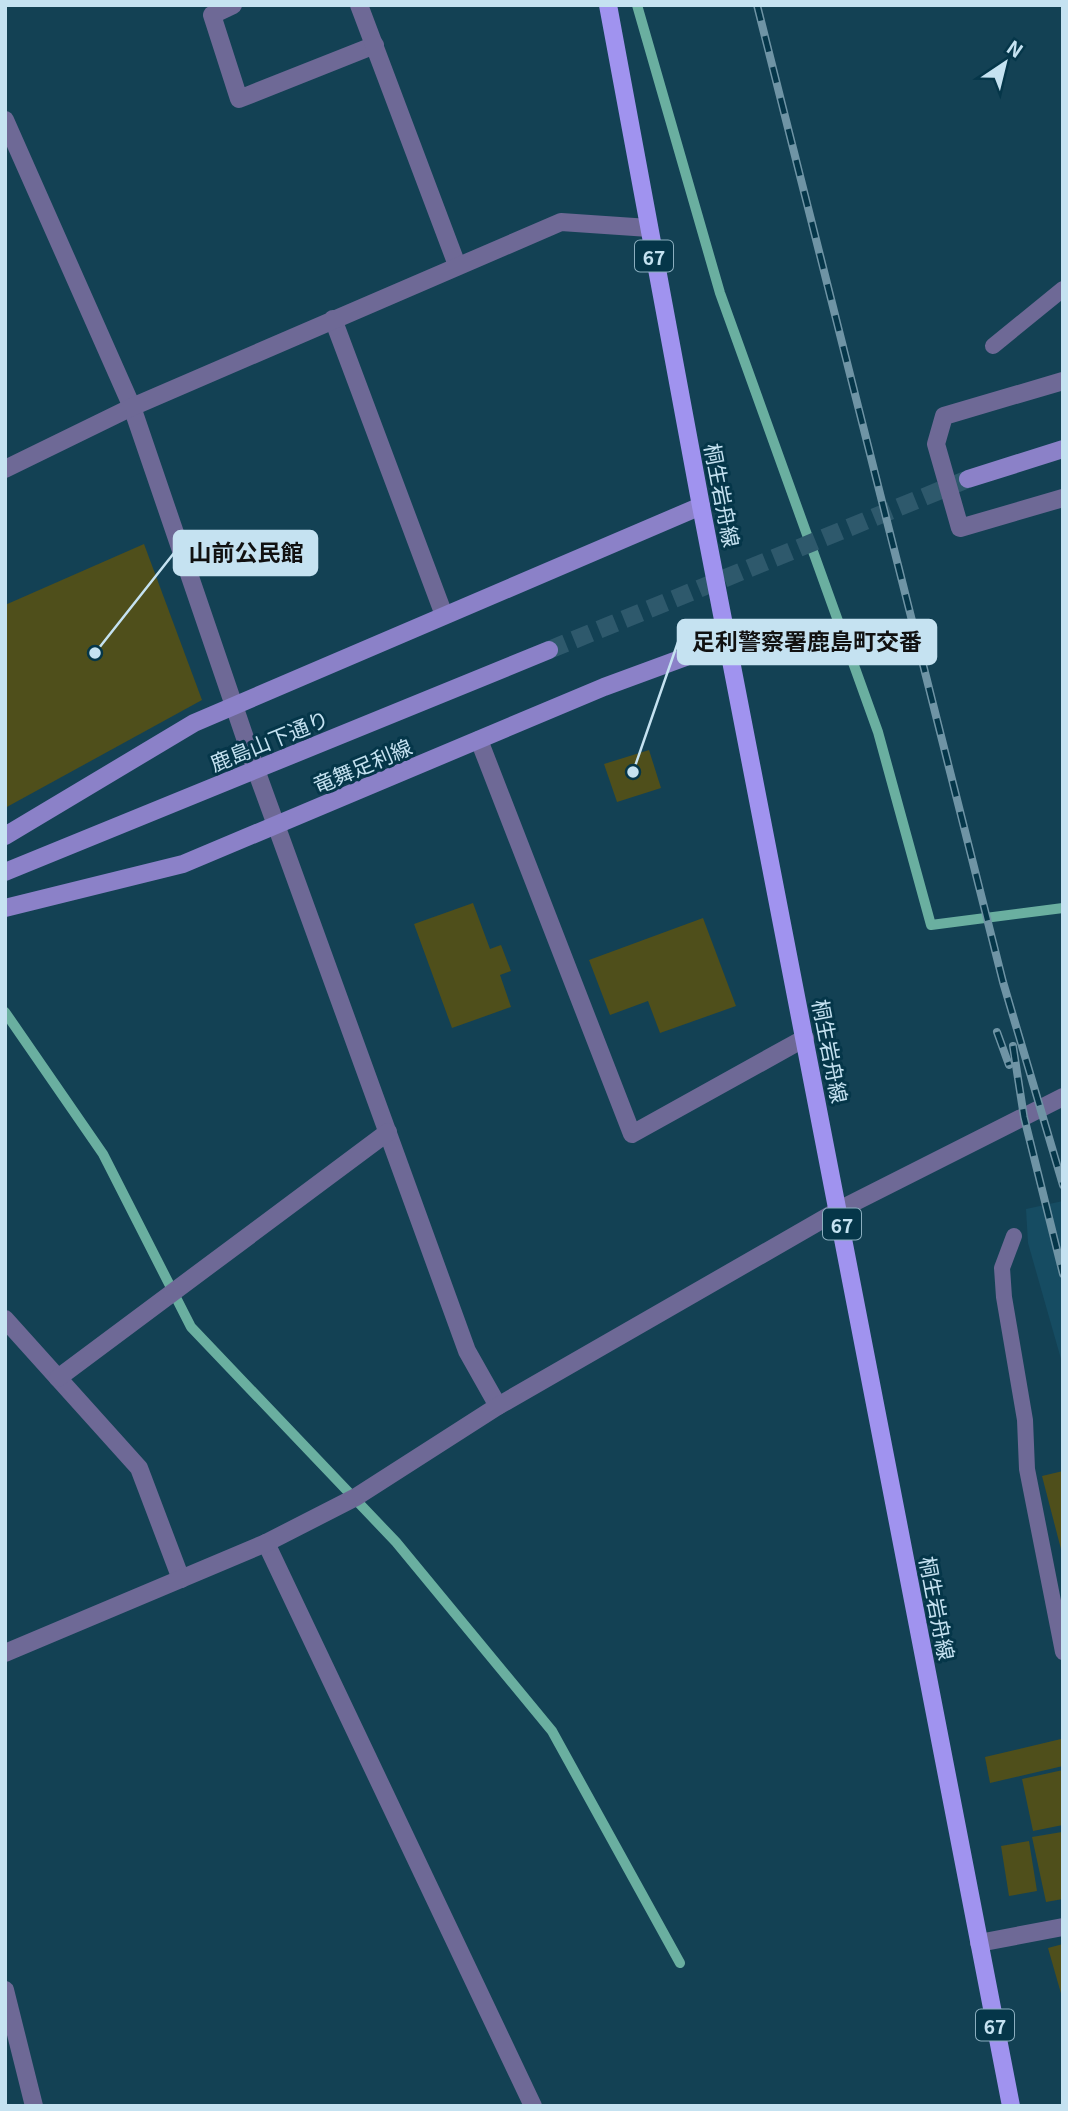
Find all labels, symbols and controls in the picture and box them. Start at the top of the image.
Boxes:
north arrow [970,28,1040,98]
text: N [1002,33,1029,63]
road number: 67 [635,240,673,272]
street label: 桐生岩舟線 [698,441,748,549]
callout: 山前公民館 [174,531,317,575]
text: 山前公民館 [189,534,304,568]
callout: 足利警察署鹿島町交番 [678,620,936,664]
text: 足利警察署鹿島町交番 [692,623,922,657]
street label: 鹿島山下通り [205,702,333,778]
street label: 竜舞足利線 [308,731,416,799]
street label: 桐生岩舟線 [806,997,856,1105]
road number: 67 [823,1208,861,1240]
street label: 桐生岩舟線 [913,1554,963,1662]
road number: 67 [976,2010,1014,2040]

